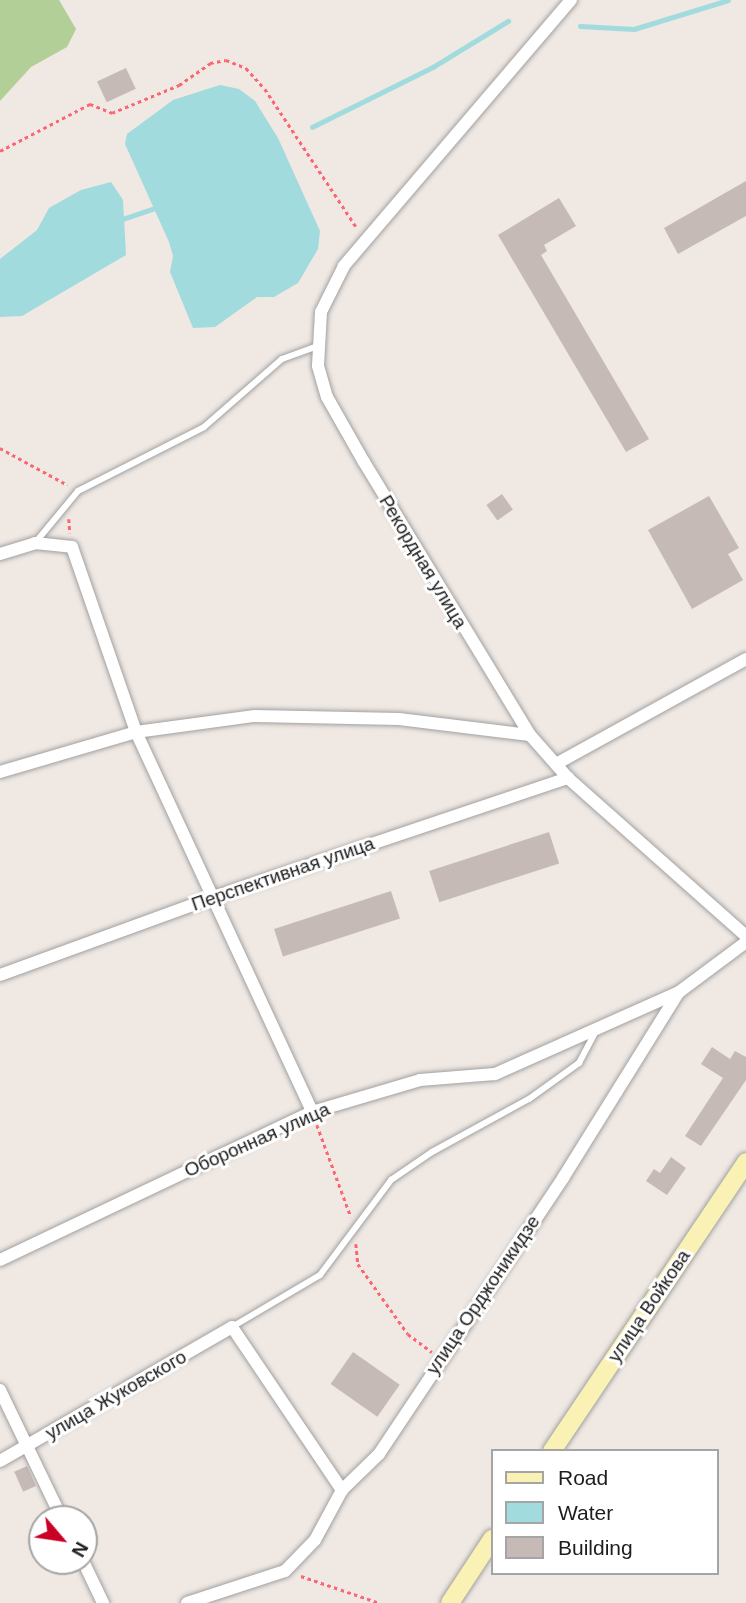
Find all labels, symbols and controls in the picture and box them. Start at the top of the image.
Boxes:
street label: Рекордная улица [374,491,472,633]
street label: Перспективная улица [189,832,377,916]
street label: Оборонная улица [181,1098,333,1182]
street label: улица Орджоникидзе [421,1211,545,1379]
street label: улица Войкова [603,1245,695,1367]
street label: улица Жуковского [41,1345,191,1445]
legend [490,1449,718,1575]
text: Road [558,1466,608,1489]
text: Water [558,1501,613,1524]
north arrow [28,1505,98,1575]
text: Building [558,1536,633,1559]
text: N [68,1538,93,1561]

